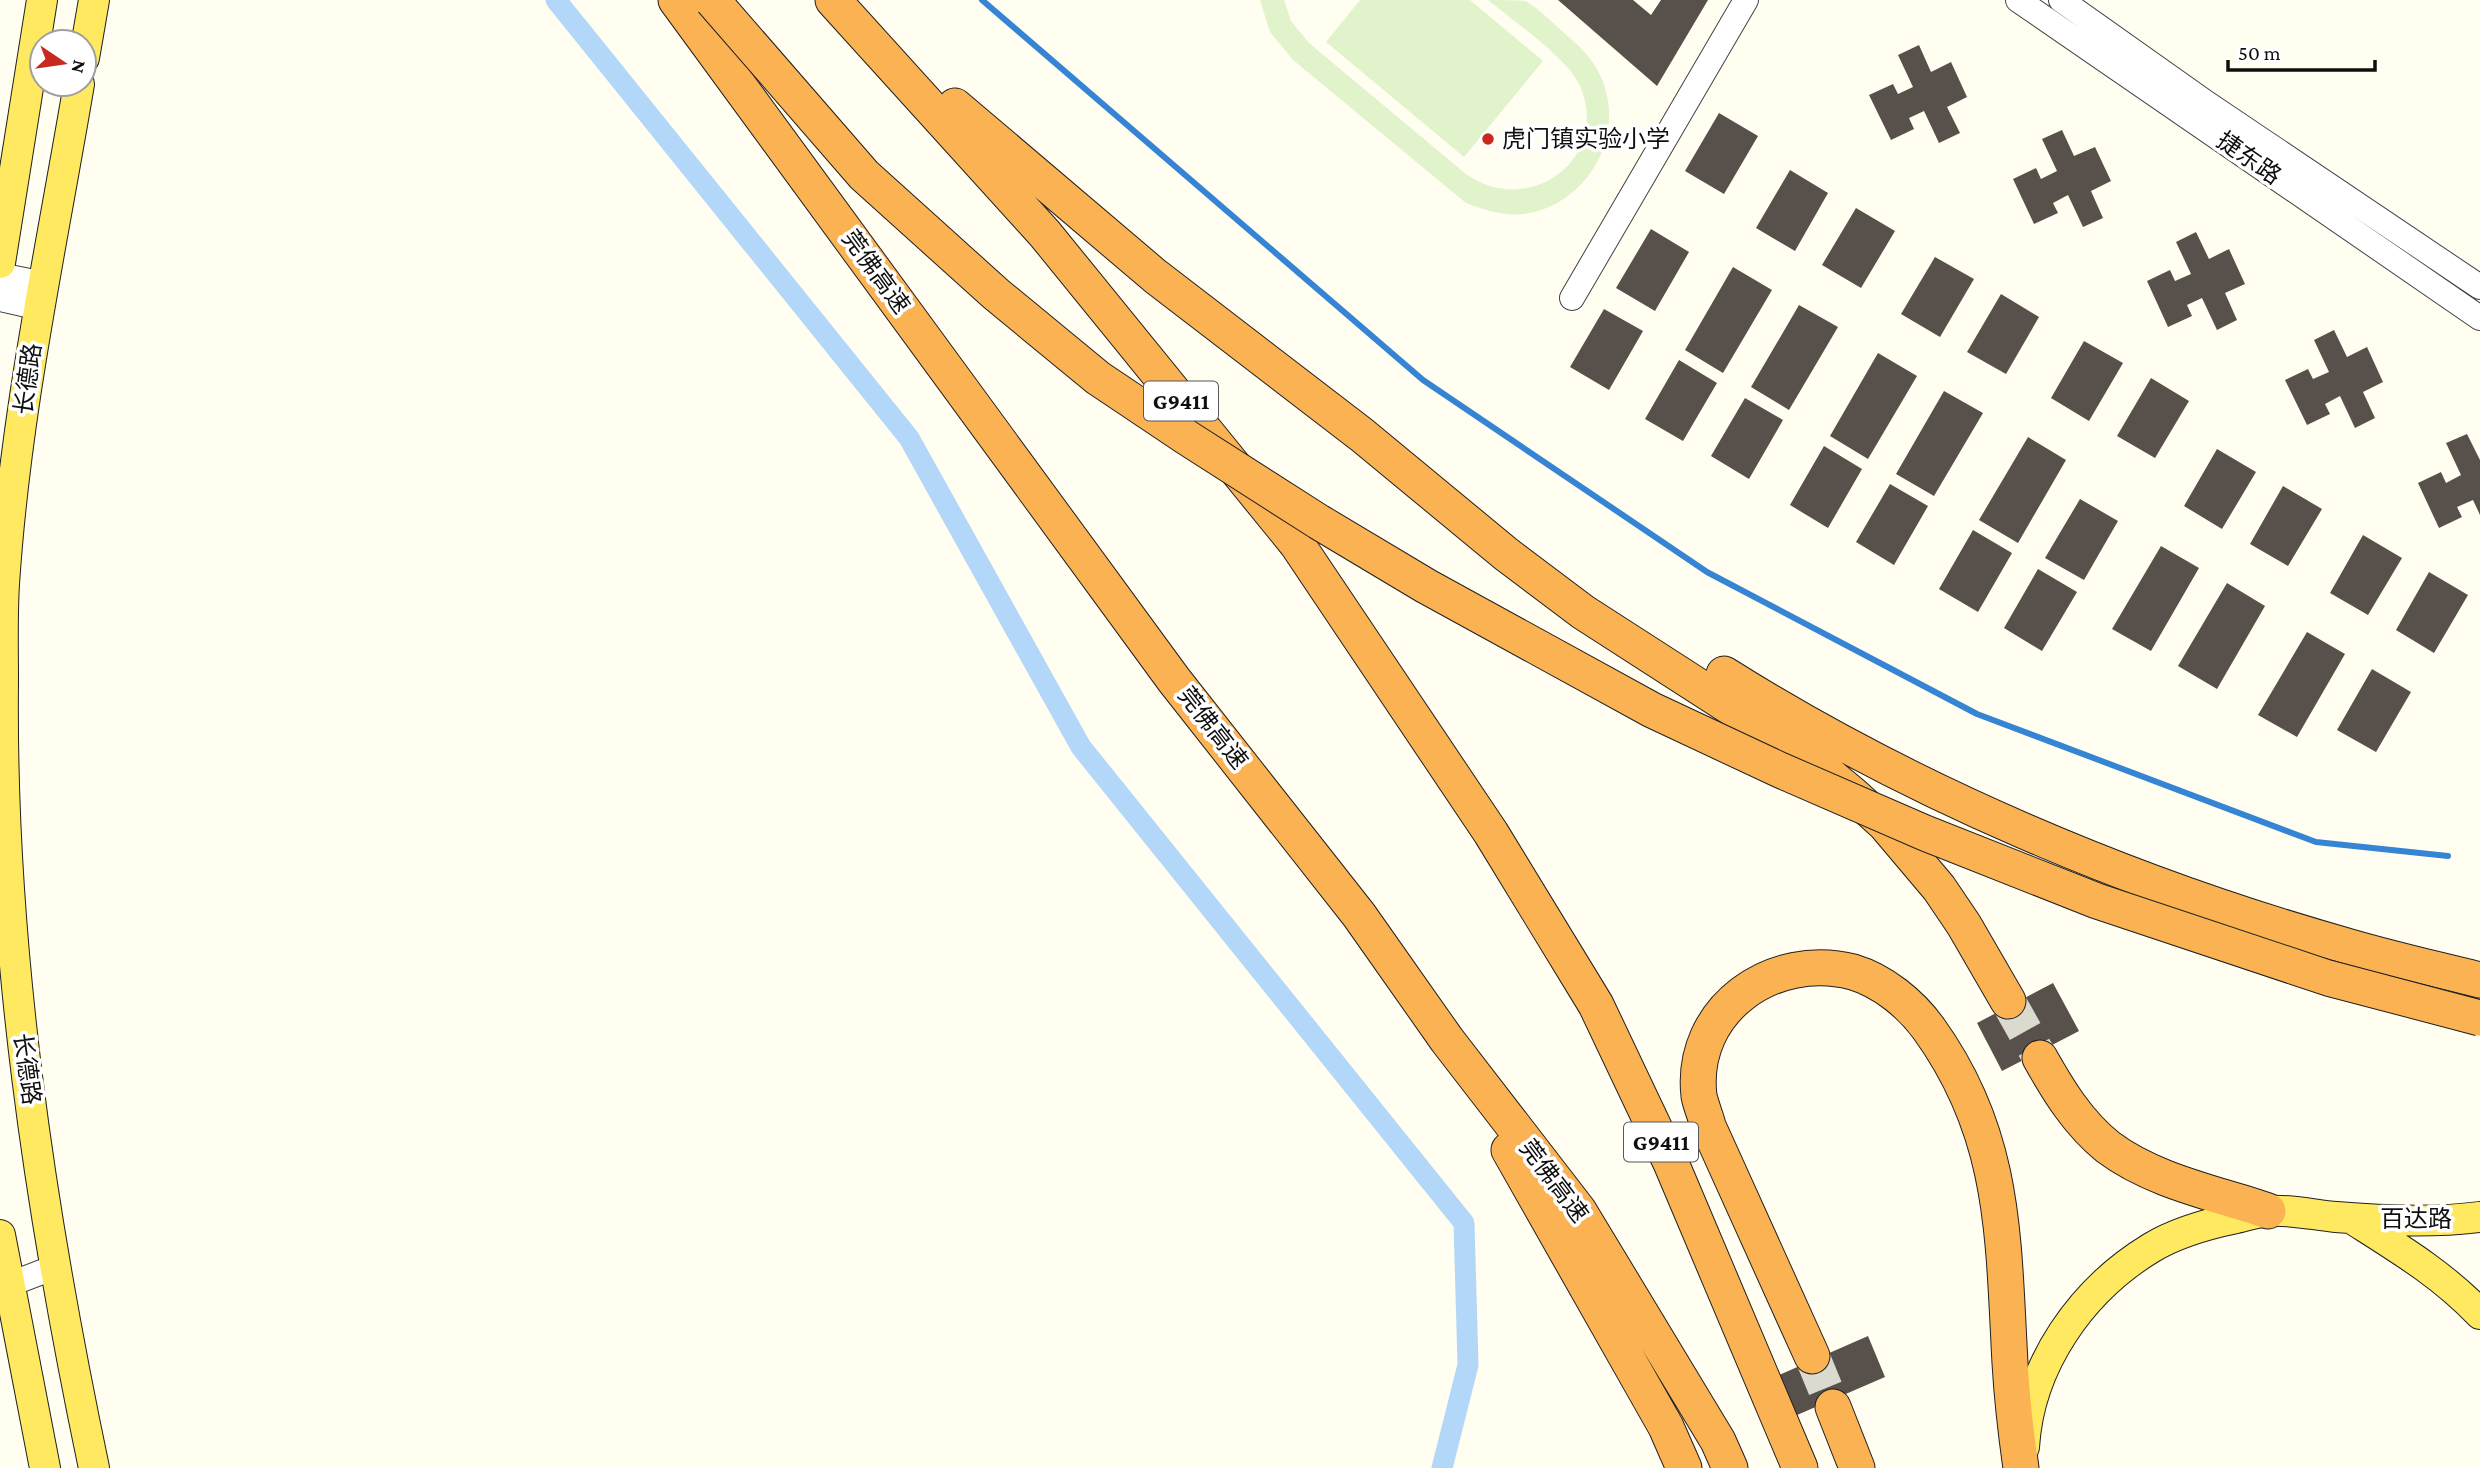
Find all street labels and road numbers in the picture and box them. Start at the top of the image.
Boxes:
street label: 捷东路 [2212,126,2287,189]
street label: 莞佛高速 [837,225,916,318]
street label: 长德路 [9,341,46,416]
road number: G9411 [1144,382,1218,420]
street label: 莞佛高速 [1173,682,1254,774]
street label: 长德路 [9,1031,46,1106]
road number: G9411 [1624,1122,1698,1162]
street label: 莞佛高速 [1515,1134,1594,1227]
street label: 百达路 [2380,1205,2452,1232]

